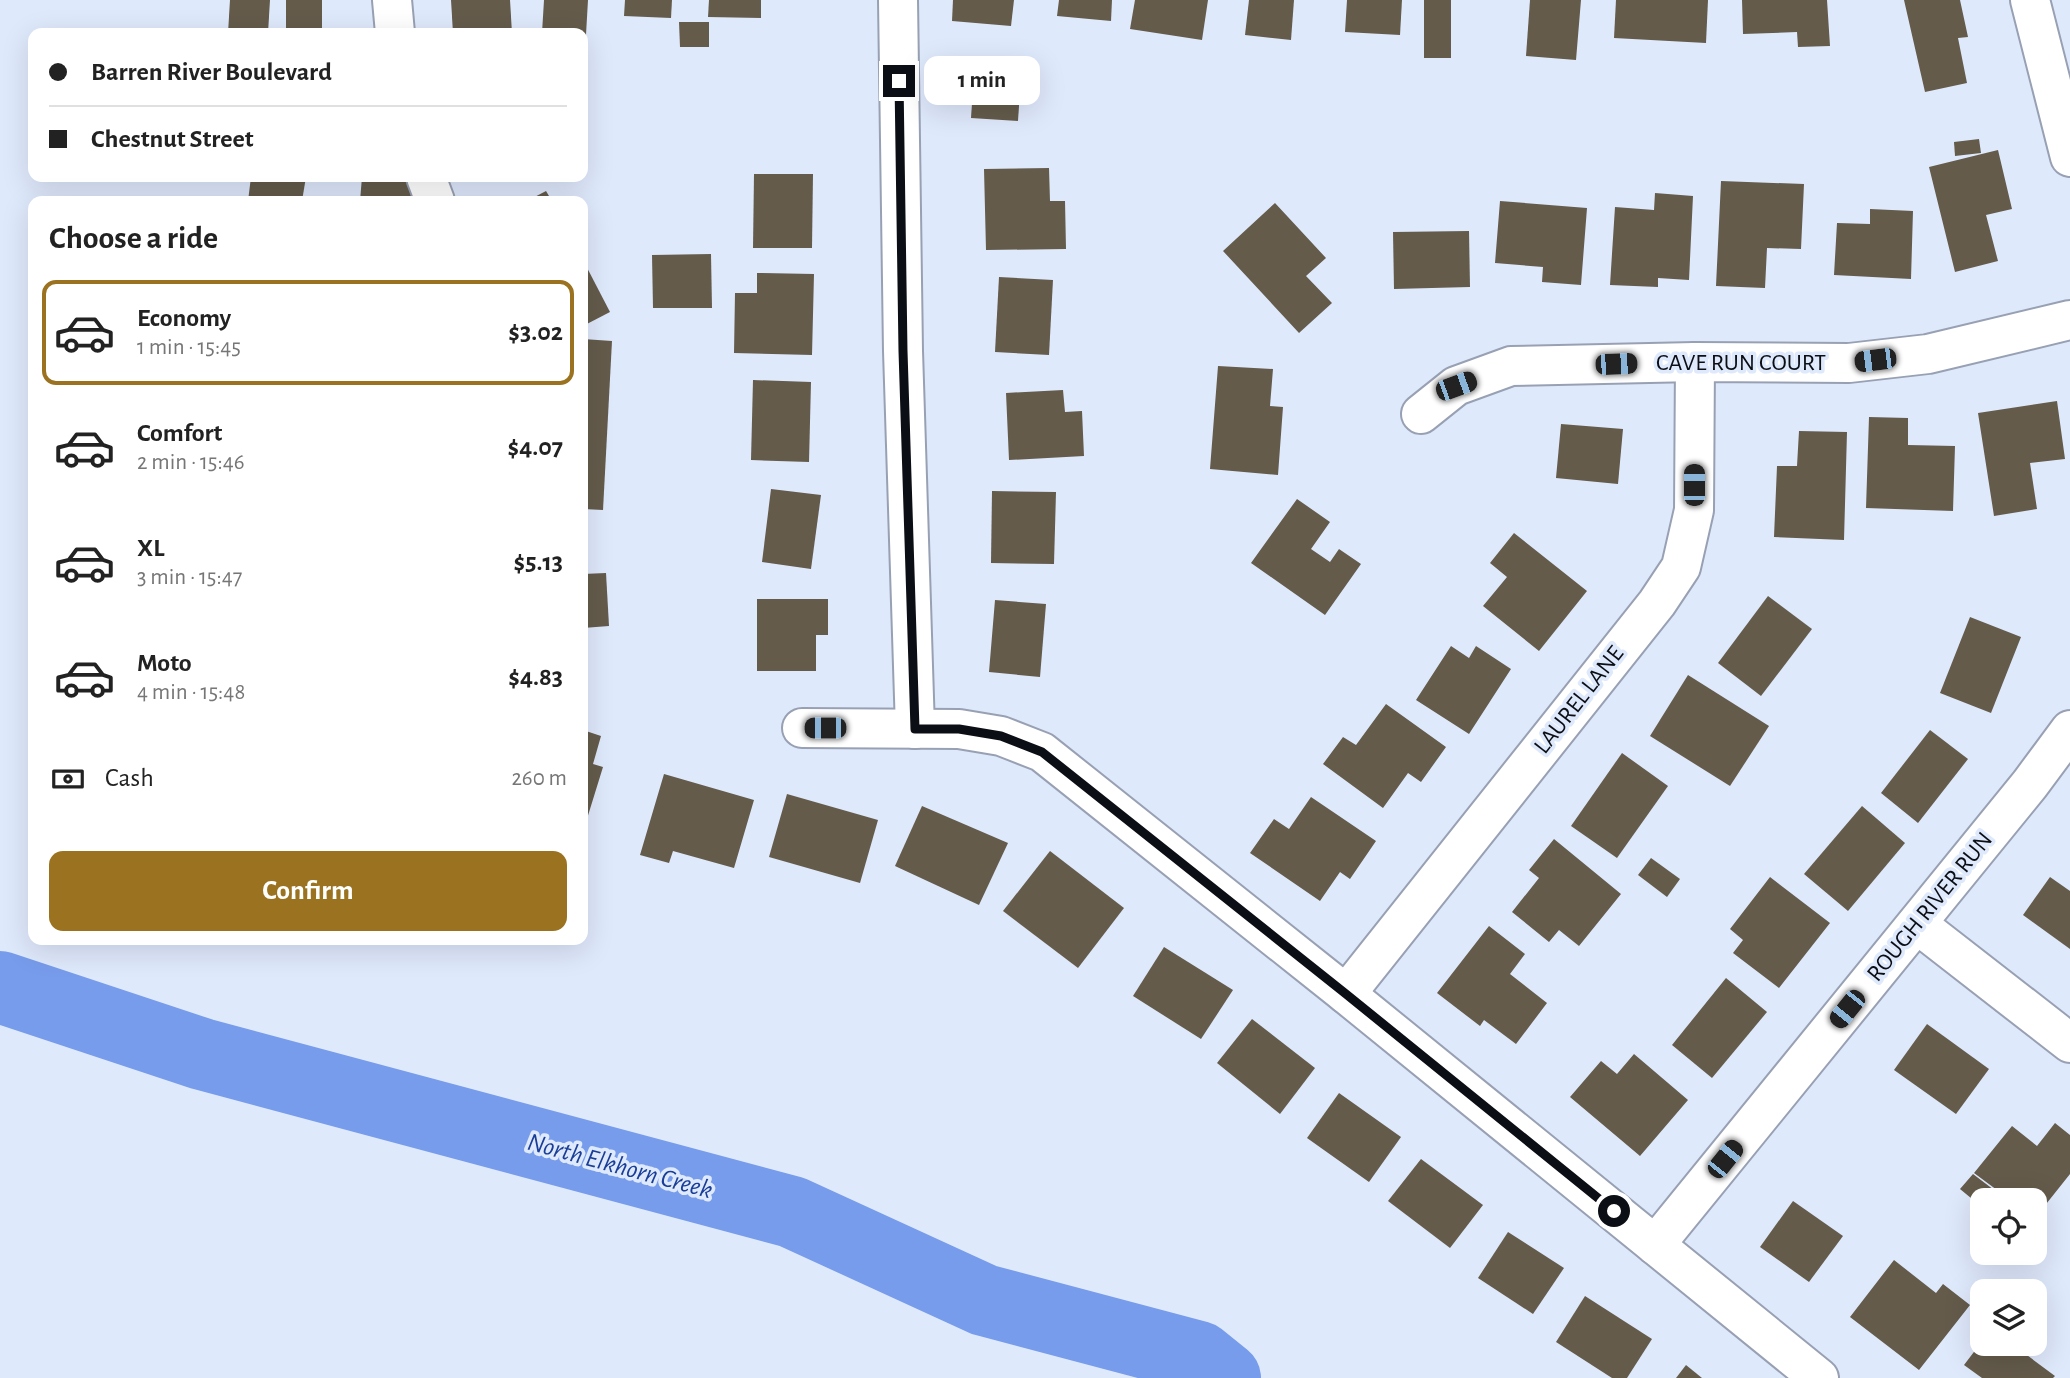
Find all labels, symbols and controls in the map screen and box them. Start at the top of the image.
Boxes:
callout: 1 min [923,56,1039,106]
text: Barren River Boulevard [91,59,332,85]
route end [883,65,915,97]
text: 1 min [958,69,1006,92]
text: Chestnut Street [91,126,254,152]
text: Choose a ride [49,222,218,254]
icon: car [53,301,116,364]
text: Economy [137,305,231,331]
text: $3.02 [508,319,563,345]
text: 1 min · 15:45 [137,336,241,359]
car [1853,347,1898,373]
street label: CAVE RUN COURT [1656,351,1826,375]
car [1595,353,1638,375]
car [1433,369,1480,403]
icon: car [53,416,116,479]
text: Comfort [137,420,222,446]
text: $4.07 [507,434,563,460]
text: 2 min · 15:46 [137,451,245,474]
car [1684,464,1705,506]
icon: car [53,531,116,594]
text: XL [137,535,164,561]
text: $5.13 [514,549,563,575]
text: 3 min · 15:47 [137,566,242,589]
street label: LAUREL LANE [1530,641,1628,758]
icon: car [53,646,116,709]
text: Moto [137,650,192,676]
text: $4.83 [508,664,563,690]
text: 4 min · 15:48 [137,681,245,704]
car [805,718,847,739]
icon: cash [49,760,87,798]
text: Cash [105,765,154,791]
text: 260 m [511,767,567,790]
street label: ROUGH RIVER RUN [1863,828,1997,986]
button: Confirm [49,851,567,931]
car [1826,986,1869,1032]
water label: North Elkhorn Creek [525,1129,715,1203]
car [1704,1136,1747,1182]
map controls [1970,1188,2047,1356]
button: locate [1970,1188,2047,1265]
route start [1598,1195,1630,1227]
button: layers [1970,1279,2047,1356]

